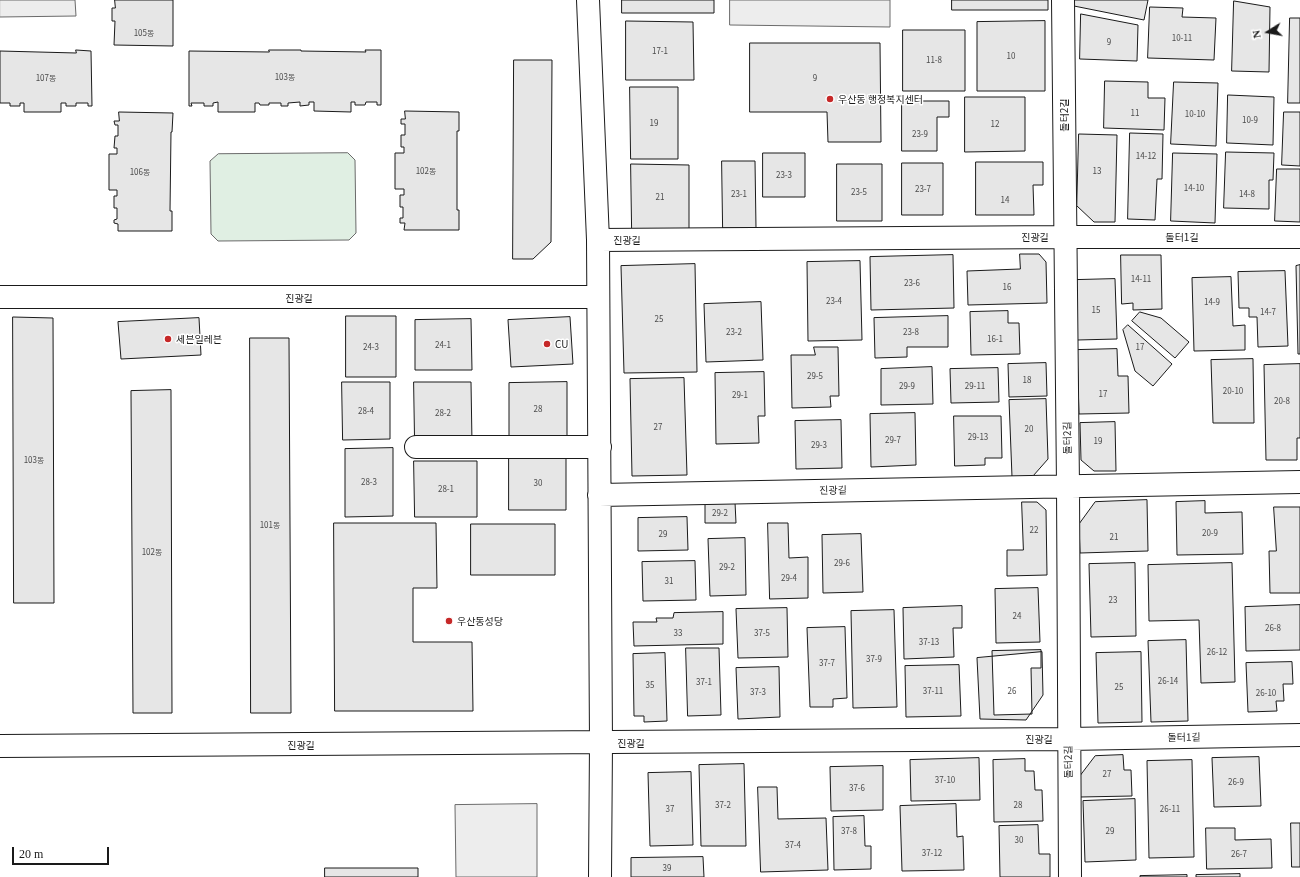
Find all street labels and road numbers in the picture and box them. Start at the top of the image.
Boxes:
street label: 돌터2길 [1058,98,1070,132]
street label: 진광길 [1021,231,1049,243]
street label: 돌터1길 [1165,231,1199,243]
street label: 진광길 [613,234,641,246]
street label: 진광길 [285,292,313,304]
street label: 돌터2길 [1061,421,1073,455]
street label: 진광길 [819,484,847,496]
street label: 돌터1길 [1167,731,1201,743]
street label: 진광길 [1025,733,1053,745]
street label: 진광길 [617,737,645,749]
street label: 진광길 [287,739,315,751]
street label: 돌터2길 [1062,745,1074,779]

